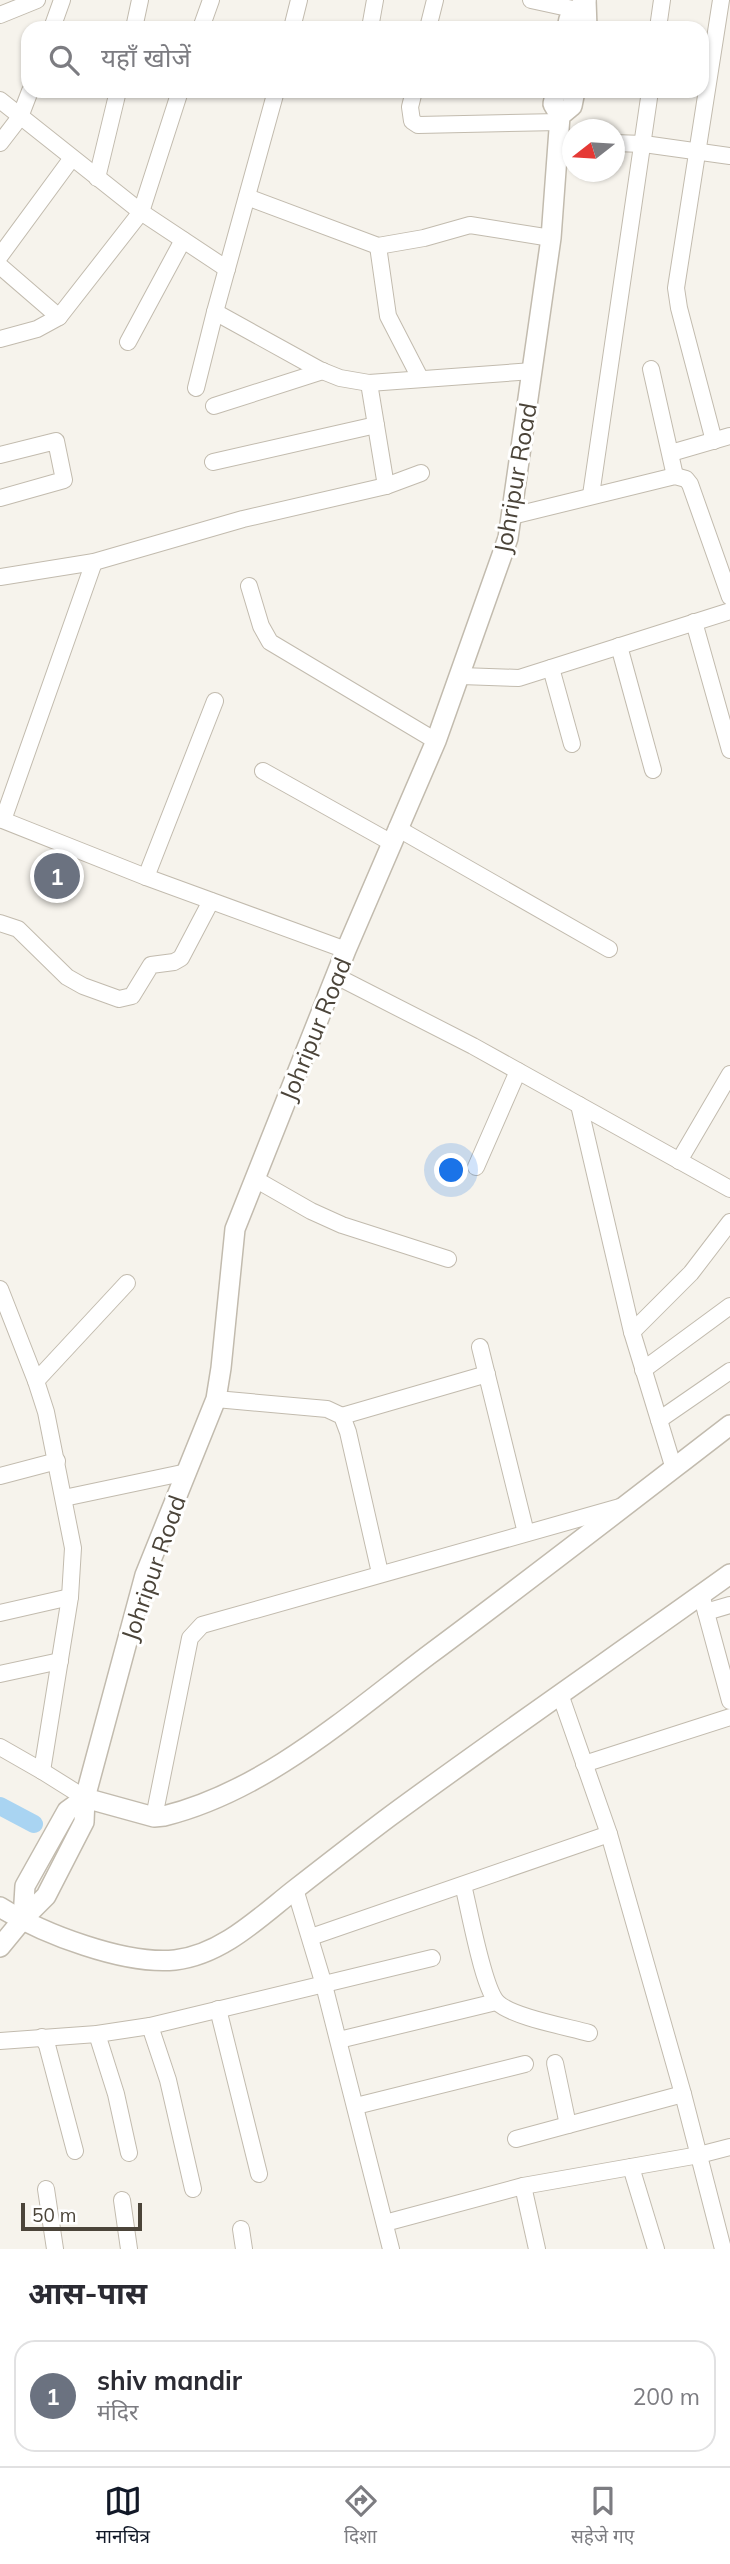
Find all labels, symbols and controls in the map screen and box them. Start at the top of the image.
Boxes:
search box [21,21,709,98]
icon: search [45,41,83,79]
text: यहाँ खोजें [101,41,191,74]
north arrow [562,119,625,182]
street label: Johripur Road [487,400,543,556]
pin: 1 [34,850,80,902]
street label: Johripur Road [273,953,357,1105]
your location [434,1153,468,1187]
street label: Johripur Road [114,1491,192,1645]
scale bar [21,2200,142,2232]
text: 50 m [32,2203,76,2227]
text: आस-पास [28,2274,147,2312]
text: shiv mandir [97,2364,242,2397]
text: 1 [46,2382,60,2411]
text: 200 m [632,2382,700,2411]
text: मंदिर [97,2397,138,2426]
tab: मानचित्र [96,2482,150,2551]
tab: दिशा [342,2482,380,2551]
tab: सहेजे गए [571,2482,634,2551]

